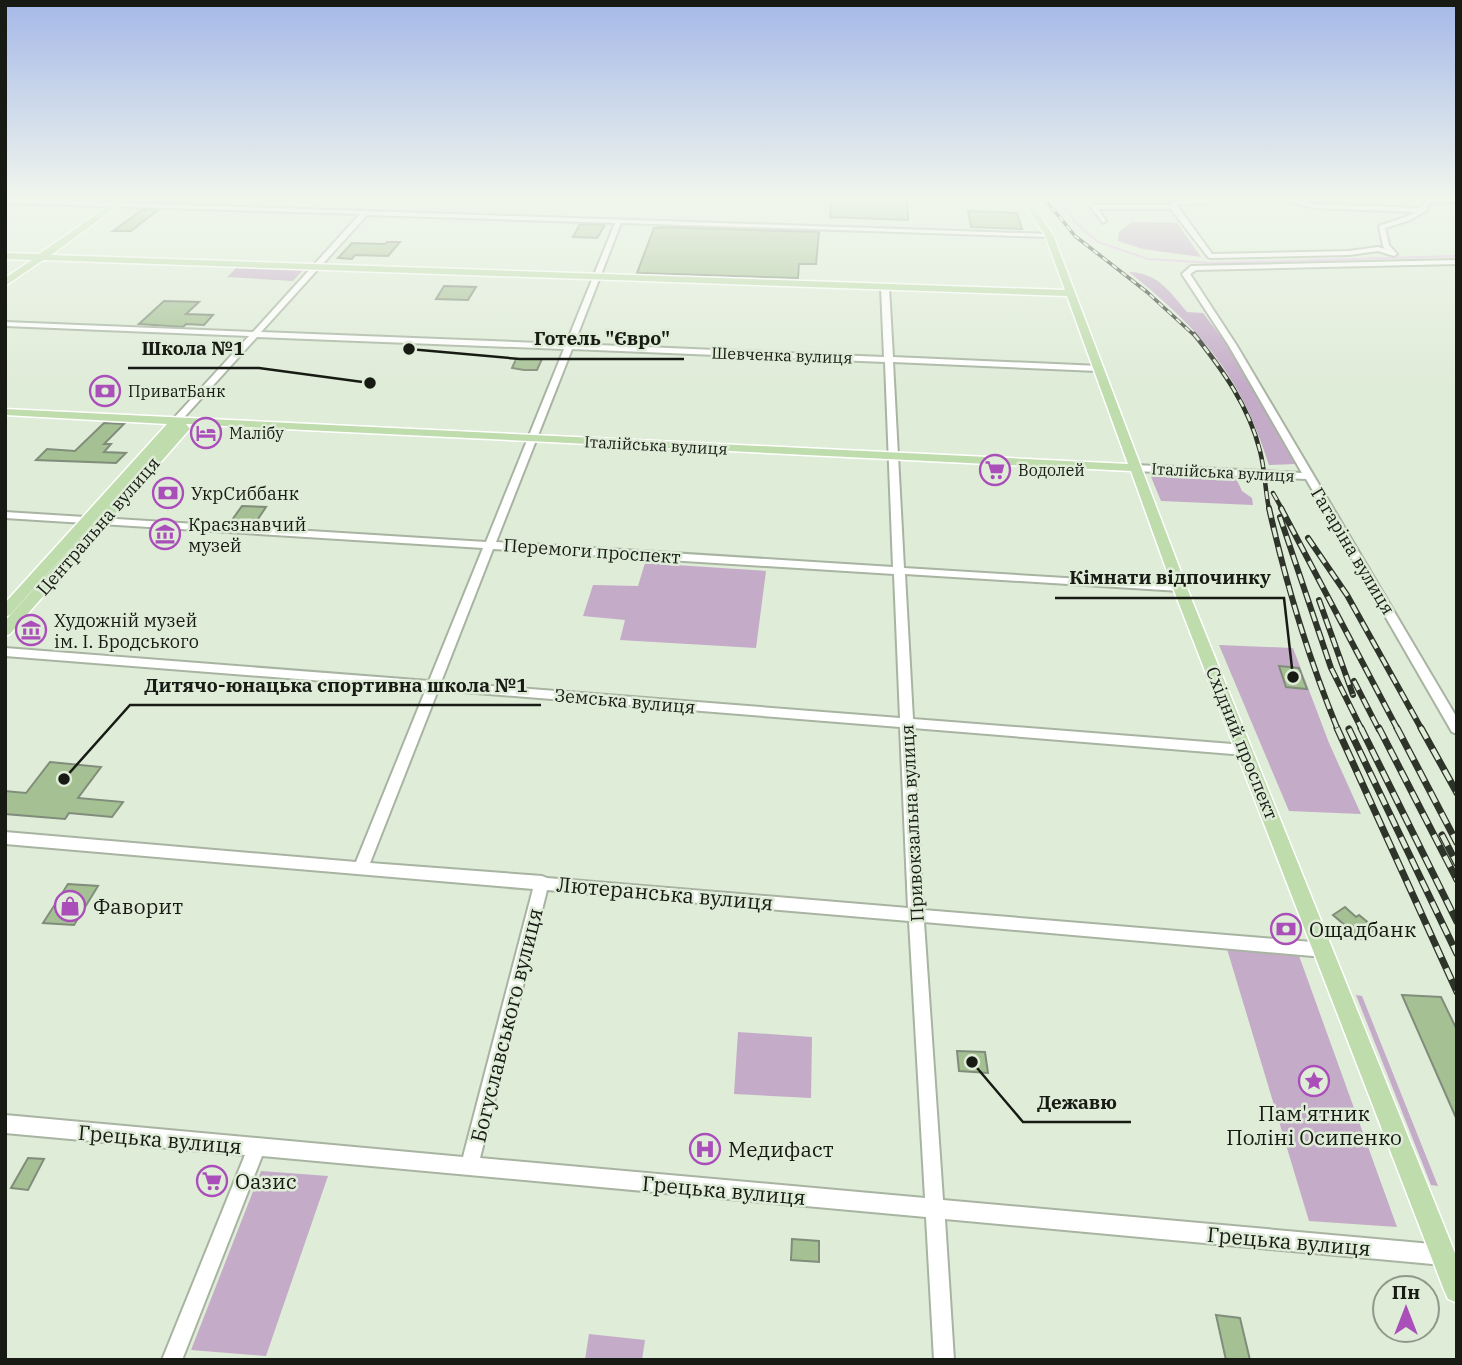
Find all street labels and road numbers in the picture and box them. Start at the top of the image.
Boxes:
street label: Шевченка вулиця [711,343,853,367]
street label: Італійська вулиця [584,431,728,459]
street label: Центральна вулиця [31,452,165,600]
street label: Італійська вулиця [1151,458,1295,486]
street label: Гагаріна вулиця [1306,483,1400,619]
street label: Перемоги проспект [503,533,681,569]
street label: Східний проспект [1201,663,1283,823]
street label: Земська вулиця [554,683,696,719]
street label: Привокзальна вулиця [895,724,929,922]
street label: Лютеранська вулиця [555,870,775,916]
street label: Богуславського вулиця [463,905,549,1145]
street label: Грецька вулиця [77,1118,243,1160]
street label: Грецька вулиця [641,1169,807,1211]
street label: Грецька вулиця [1206,1220,1372,1262]

